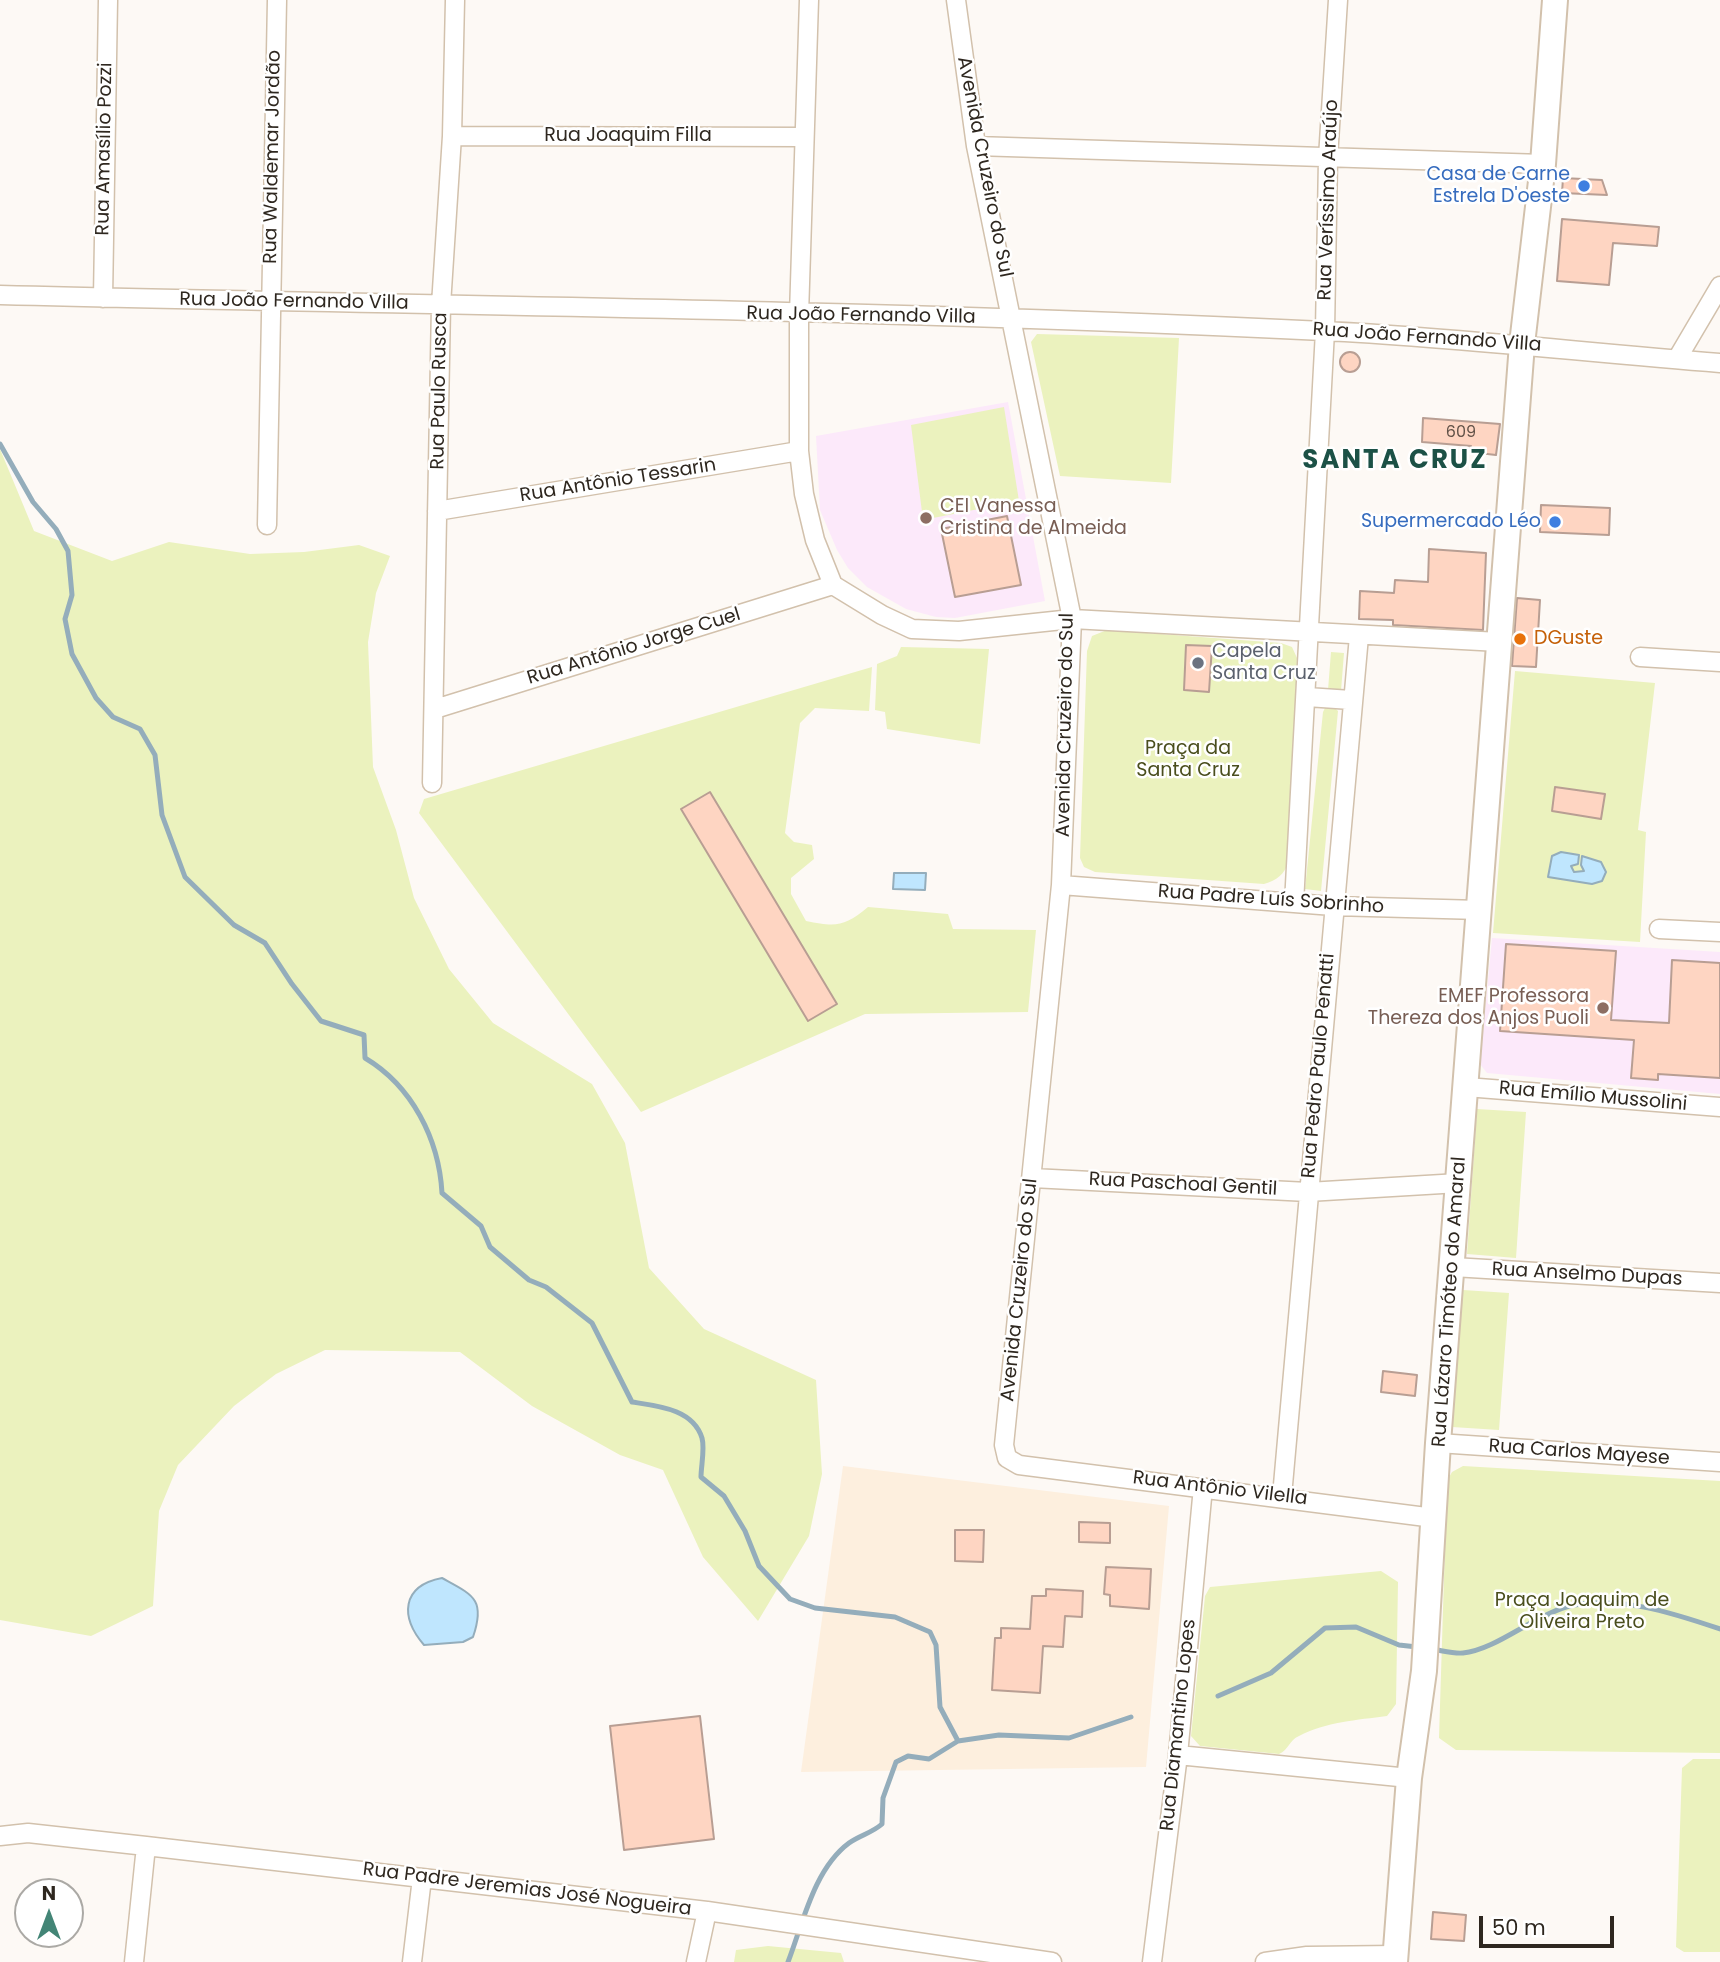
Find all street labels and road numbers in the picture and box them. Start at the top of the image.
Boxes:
street label: Rua Waldemar Jordão [260,50,286,264]
street label: Avenida Cruzeiro do Sul [951,55,1017,279]
street label: Rua Amasílio Pozzi [92,62,118,236]
street label: Rua Veríssimo Araújo [1314,99,1344,301]
street label: Rua Joaquim Filla [544,125,712,147]
street label: Rua João Fernando Villa [179,289,409,315]
street label: Rua João Fernando Villa [746,303,976,329]
street label: Rua Paulo Rusca [427,312,453,470]
street label: Rua João Fernando Villa [1312,319,1542,357]
street label: Rua Antônio Tessarin [518,454,718,508]
street label: Rua Antônio Jorge Cuel [525,604,743,690]
street label: Avenida Cruzeiro do Sul [1053,613,1079,837]
street label: Rua Padre Luís Sobrinho [1157,881,1385,919]
street label: Rua Pedro Paulo Penatti [1298,953,1340,1179]
street label: Rua Emílio Mussolini [1498,1077,1688,1117]
street label: Rua Lázaro Timóteo do Amaral [1428,1156,1472,1448]
street label: Rua Paschoal Gentil [1088,1169,1278,1201]
street label: Avenida Cruzeiro do Sul [997,1177,1043,1403]
street label: Rua Anselmo Dupas [1491,1259,1683,1291]
street label: Rua Carlos Mayese [1488,1435,1670,1471]
street label: Rua Antônio Vilella [1131,1467,1309,1511]
street label: Rua Diamantino Lopes [1157,1618,1201,1832]
street label: Rua Padre Jeremias José Nogueira [361,1859,693,1921]

